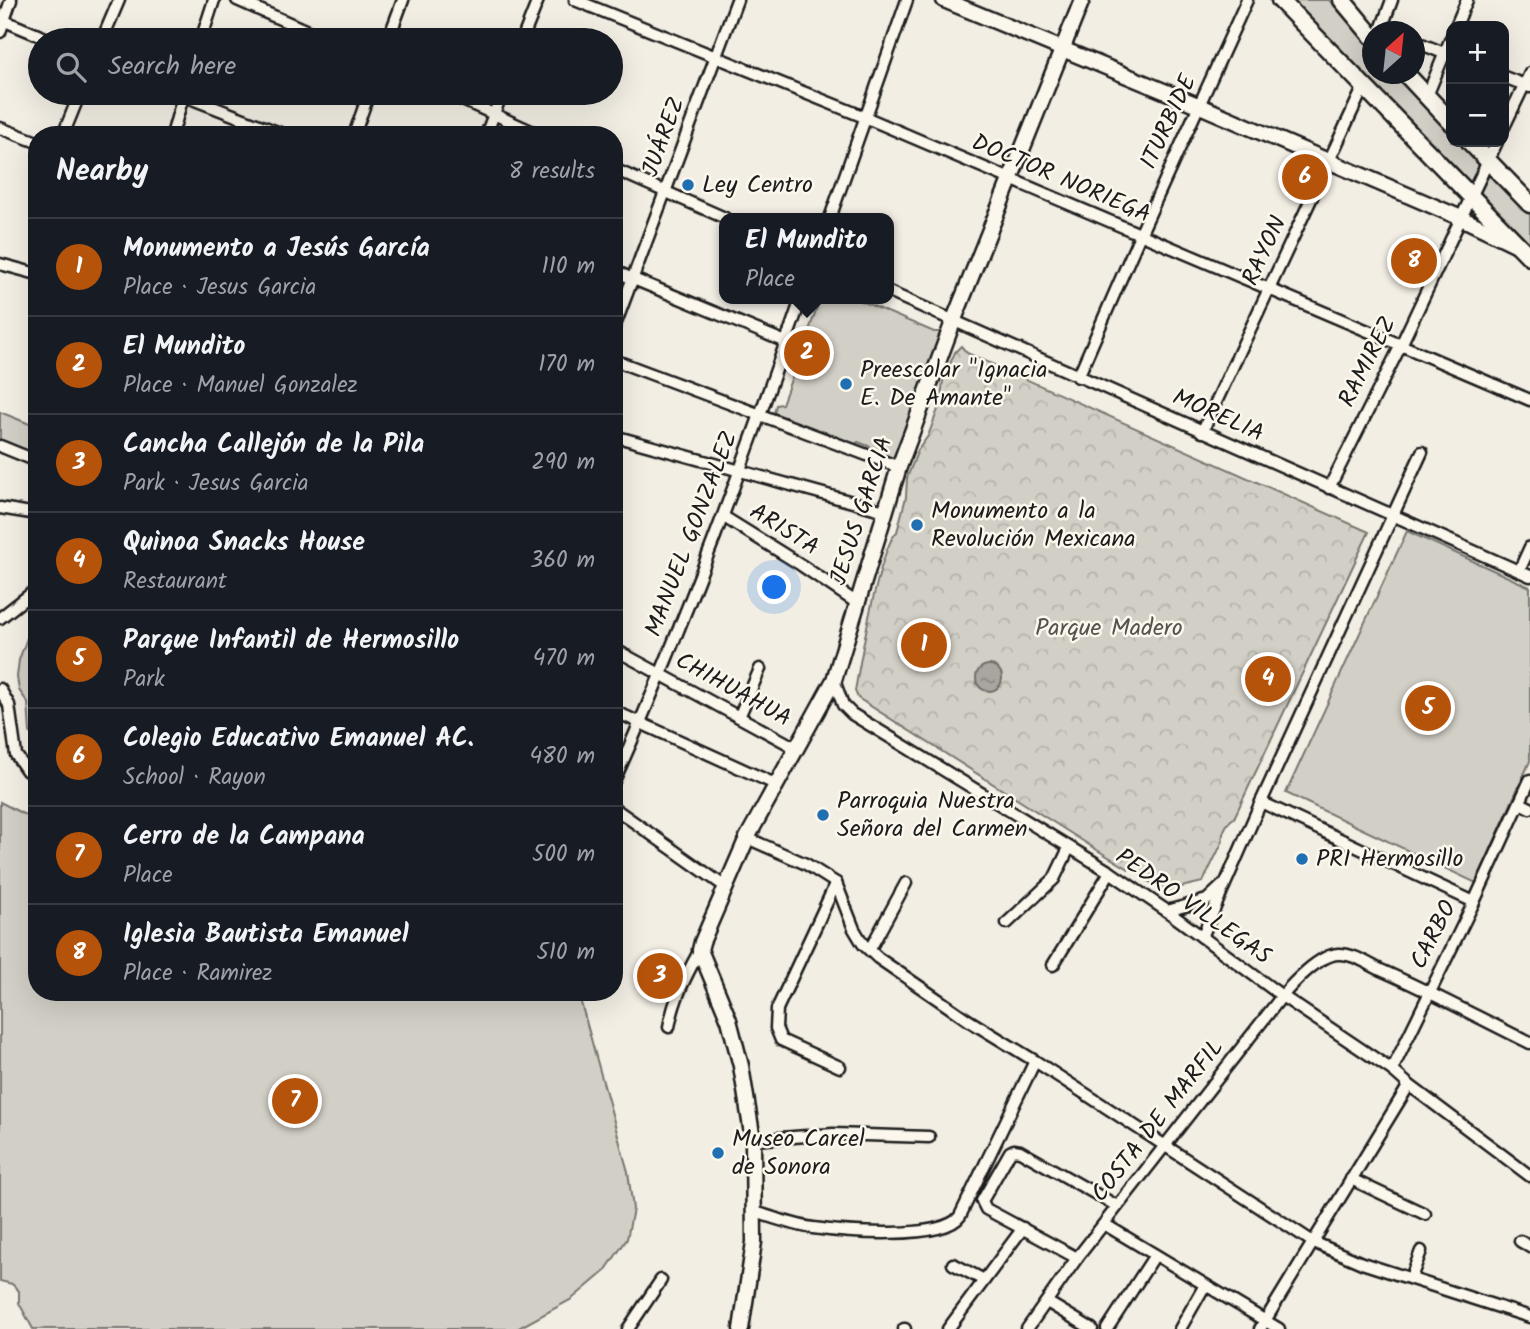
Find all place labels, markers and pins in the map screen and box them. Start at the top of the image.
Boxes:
pin: 6 [1282,151,1328,203]
place label: Ley Centro [702,166,813,205]
marker: Ley Centro [680,177,696,193]
pin: 8 [1391,235,1437,287]
pin: 2 [784,327,830,379]
place label: Preescolar "Ignacia E. De Amante" [860,351,1048,418]
marker: Preescolar "Ignacia E. De Amante" [838,376,854,392]
place label: Monumento a la Revolución Mexicana [931,492,1136,559]
marker: Monumento a la Revolución Mexicana [909,517,925,533]
pin: 1 [901,619,947,671]
pin: 4 [1245,653,1291,705]
pin: 5 [1405,682,1451,734]
place label: Parroquia Nuestra Señora del Carmen [837,782,1028,849]
marker: Parroquia Nuestra Señora del Carmen [815,807,831,823]
place label: PRI Hermosillo [1316,840,1464,879]
marker: PRI Hermosillo [1294,851,1310,867]
pin: 3 [637,950,683,1002]
pin: 7 [272,1075,318,1127]
place label: Museo Carcel de Sonora [732,1120,865,1187]
marker: Museo Carcel de Sonora [710,1145,726,1161]

